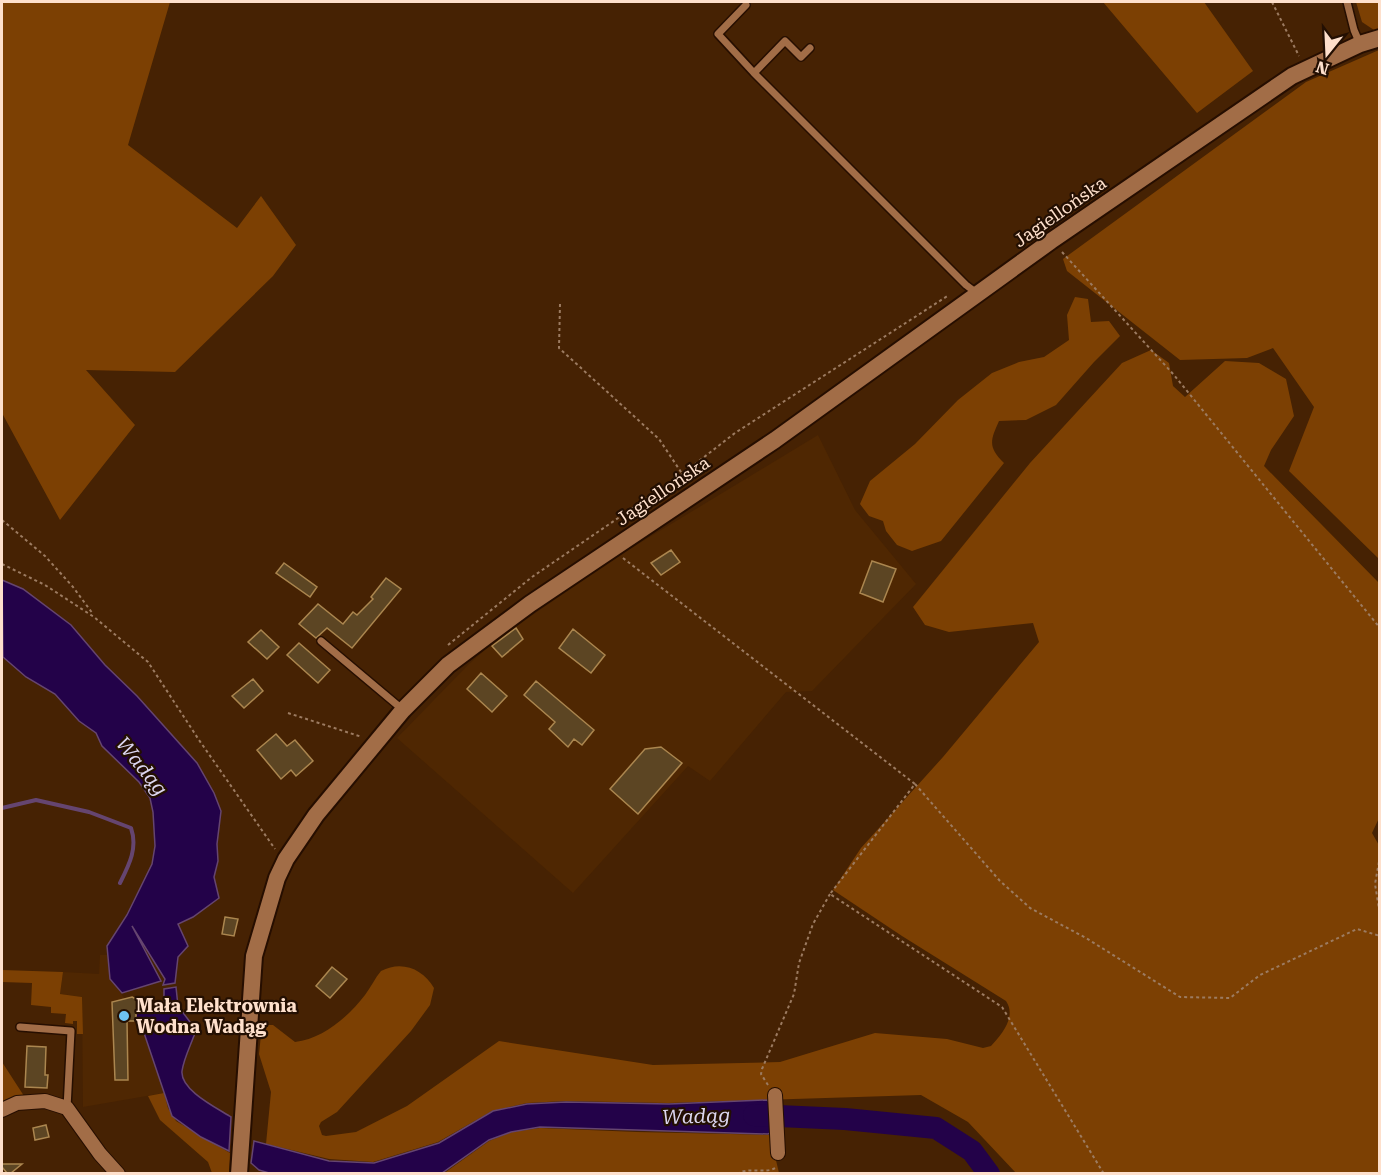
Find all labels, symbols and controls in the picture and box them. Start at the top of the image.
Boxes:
north arrow [1297,24,1357,84]
text: N [1314,57,1331,79]
street label: Jagiellońska [1009,172,1110,251]
street label: Jagiellońska [612,452,714,529]
water label: Wadąg [111,732,173,800]
place label: Mała Elektrownia Wodna Wadąg [136,995,297,1037]
marker: Mała Elektrownia Wodna Wadąg [117,1009,131,1023]
water label: Wadąg [661,1103,731,1129]

